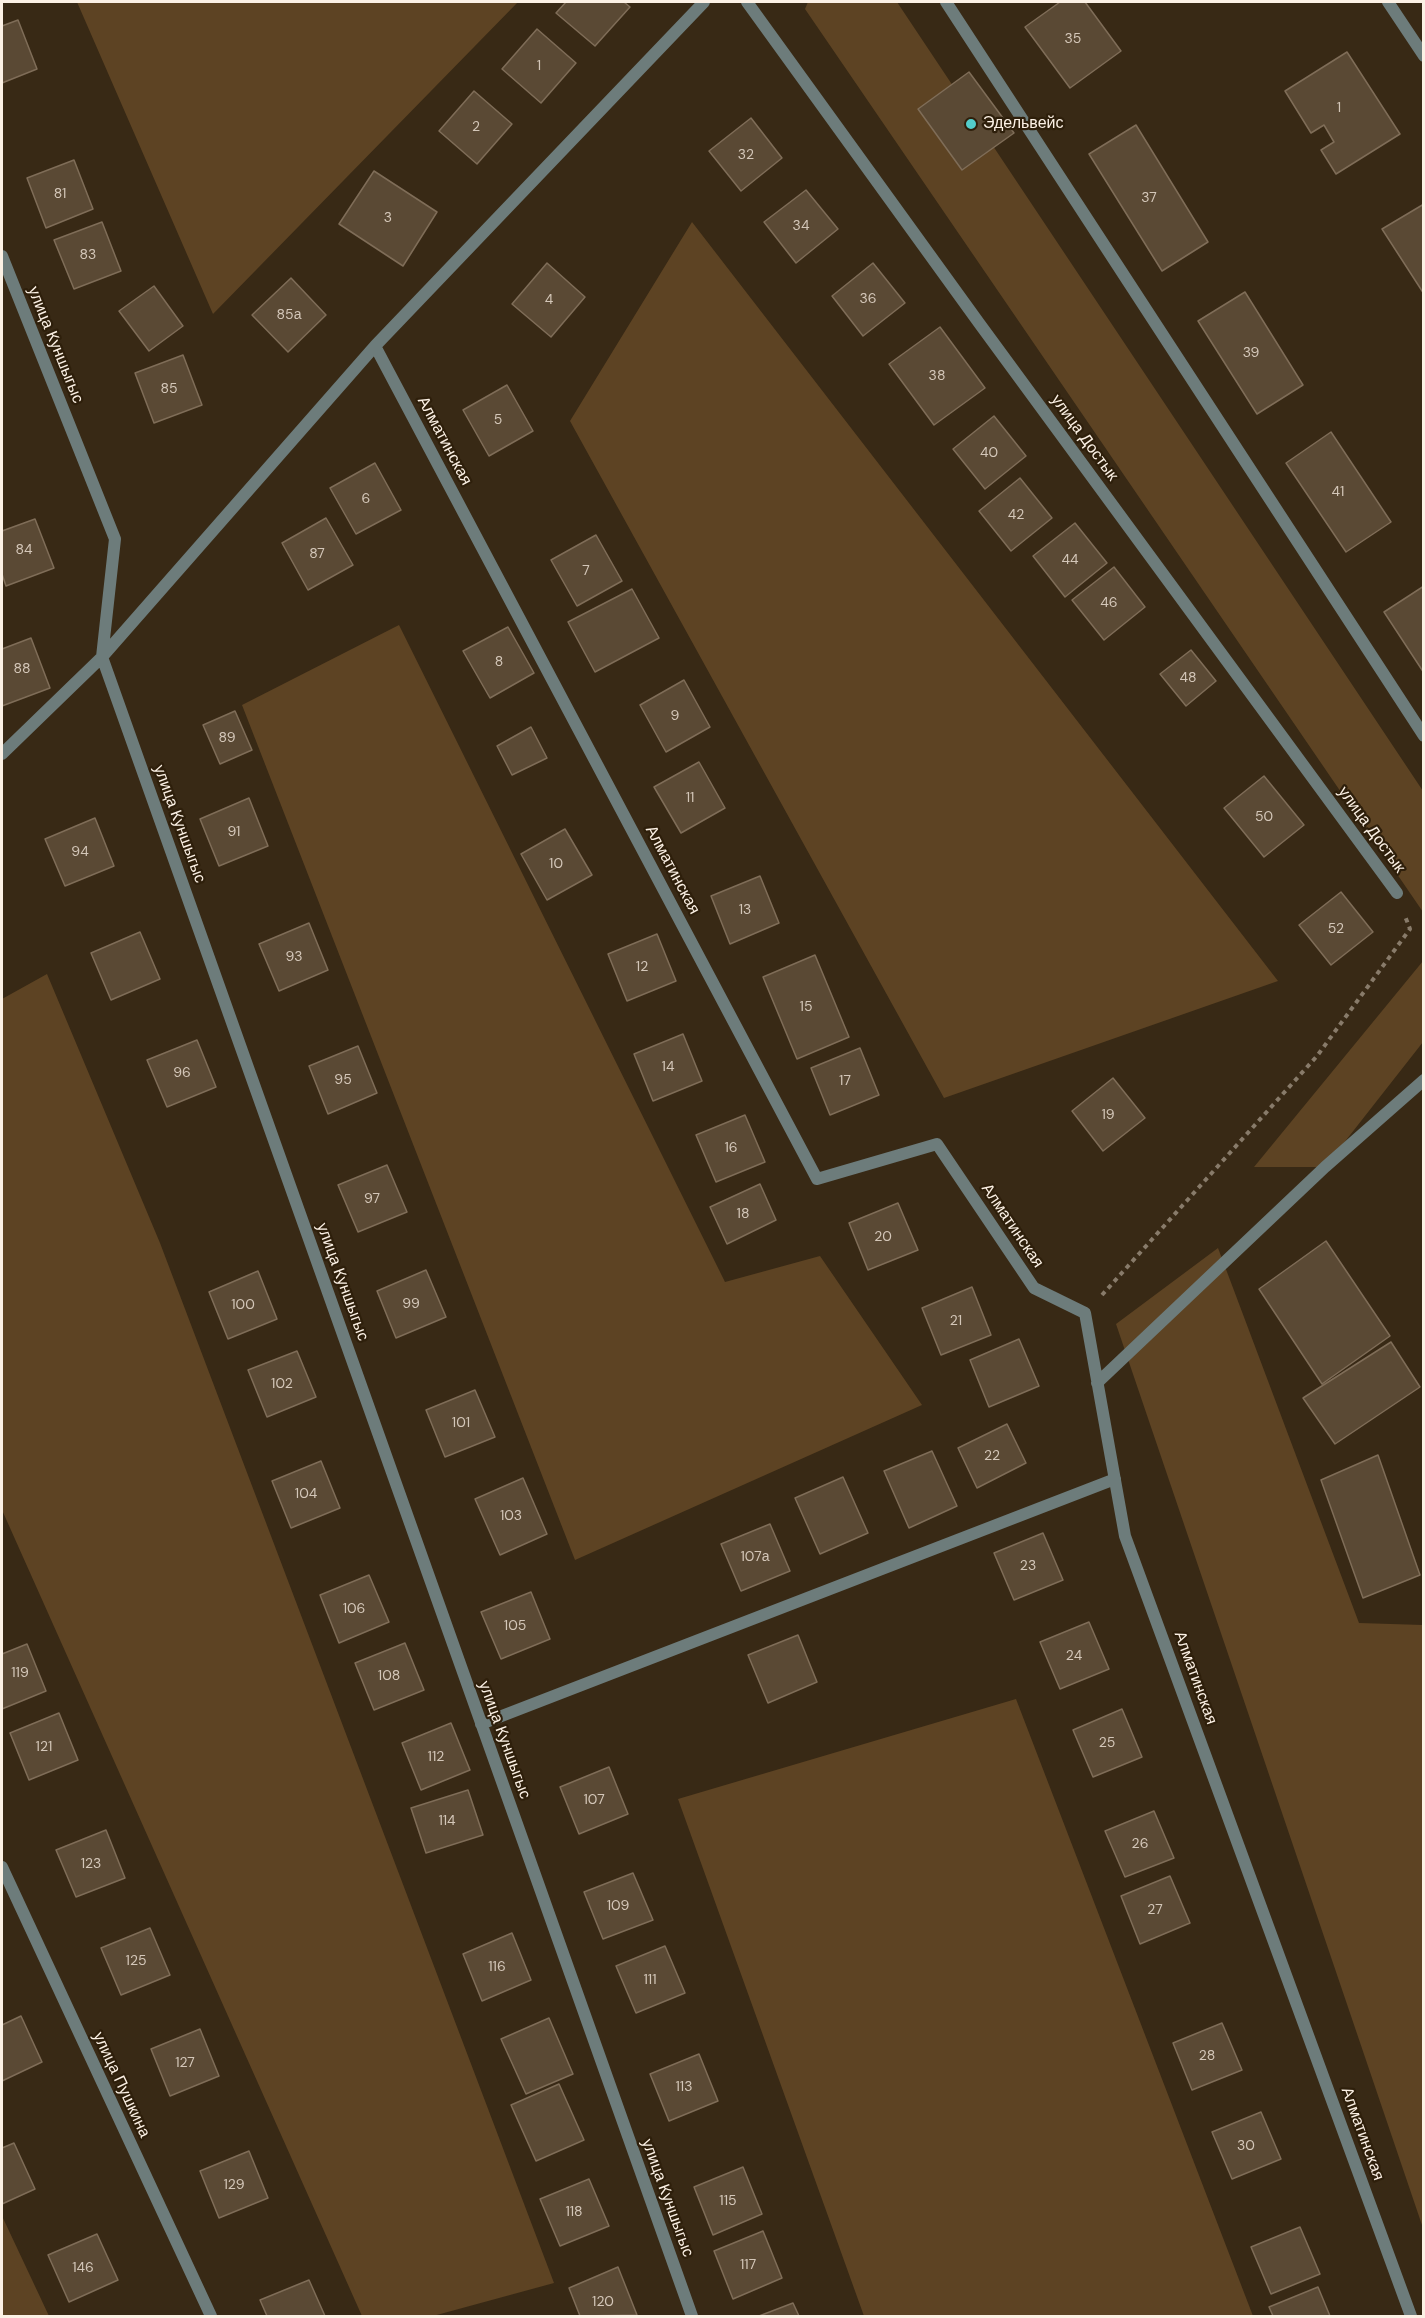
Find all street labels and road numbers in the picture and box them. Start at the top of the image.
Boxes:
street label: улица Куншыгыс [23,284,87,406]
street label: улица Достык [1046,391,1122,485]
street label: Алматинская [413,393,475,489]
street label: улица Куншыгыс [149,762,209,886]
street label: улица Достык [1333,783,1409,877]
street label: Алматинская [641,822,703,918]
street label: Алматинская [977,1180,1047,1272]
street label: улица Куншыгыс [312,1220,372,1344]
street label: Алматинская [1169,1629,1221,1727]
street label: улица Куншыгыс [474,1678,534,1802]
street label: улица Пушкина [88,2029,154,2141]
street label: Алматинская [1336,2085,1388,2183]
street label: улица Куншыгыс [637,2136,697,2260]

